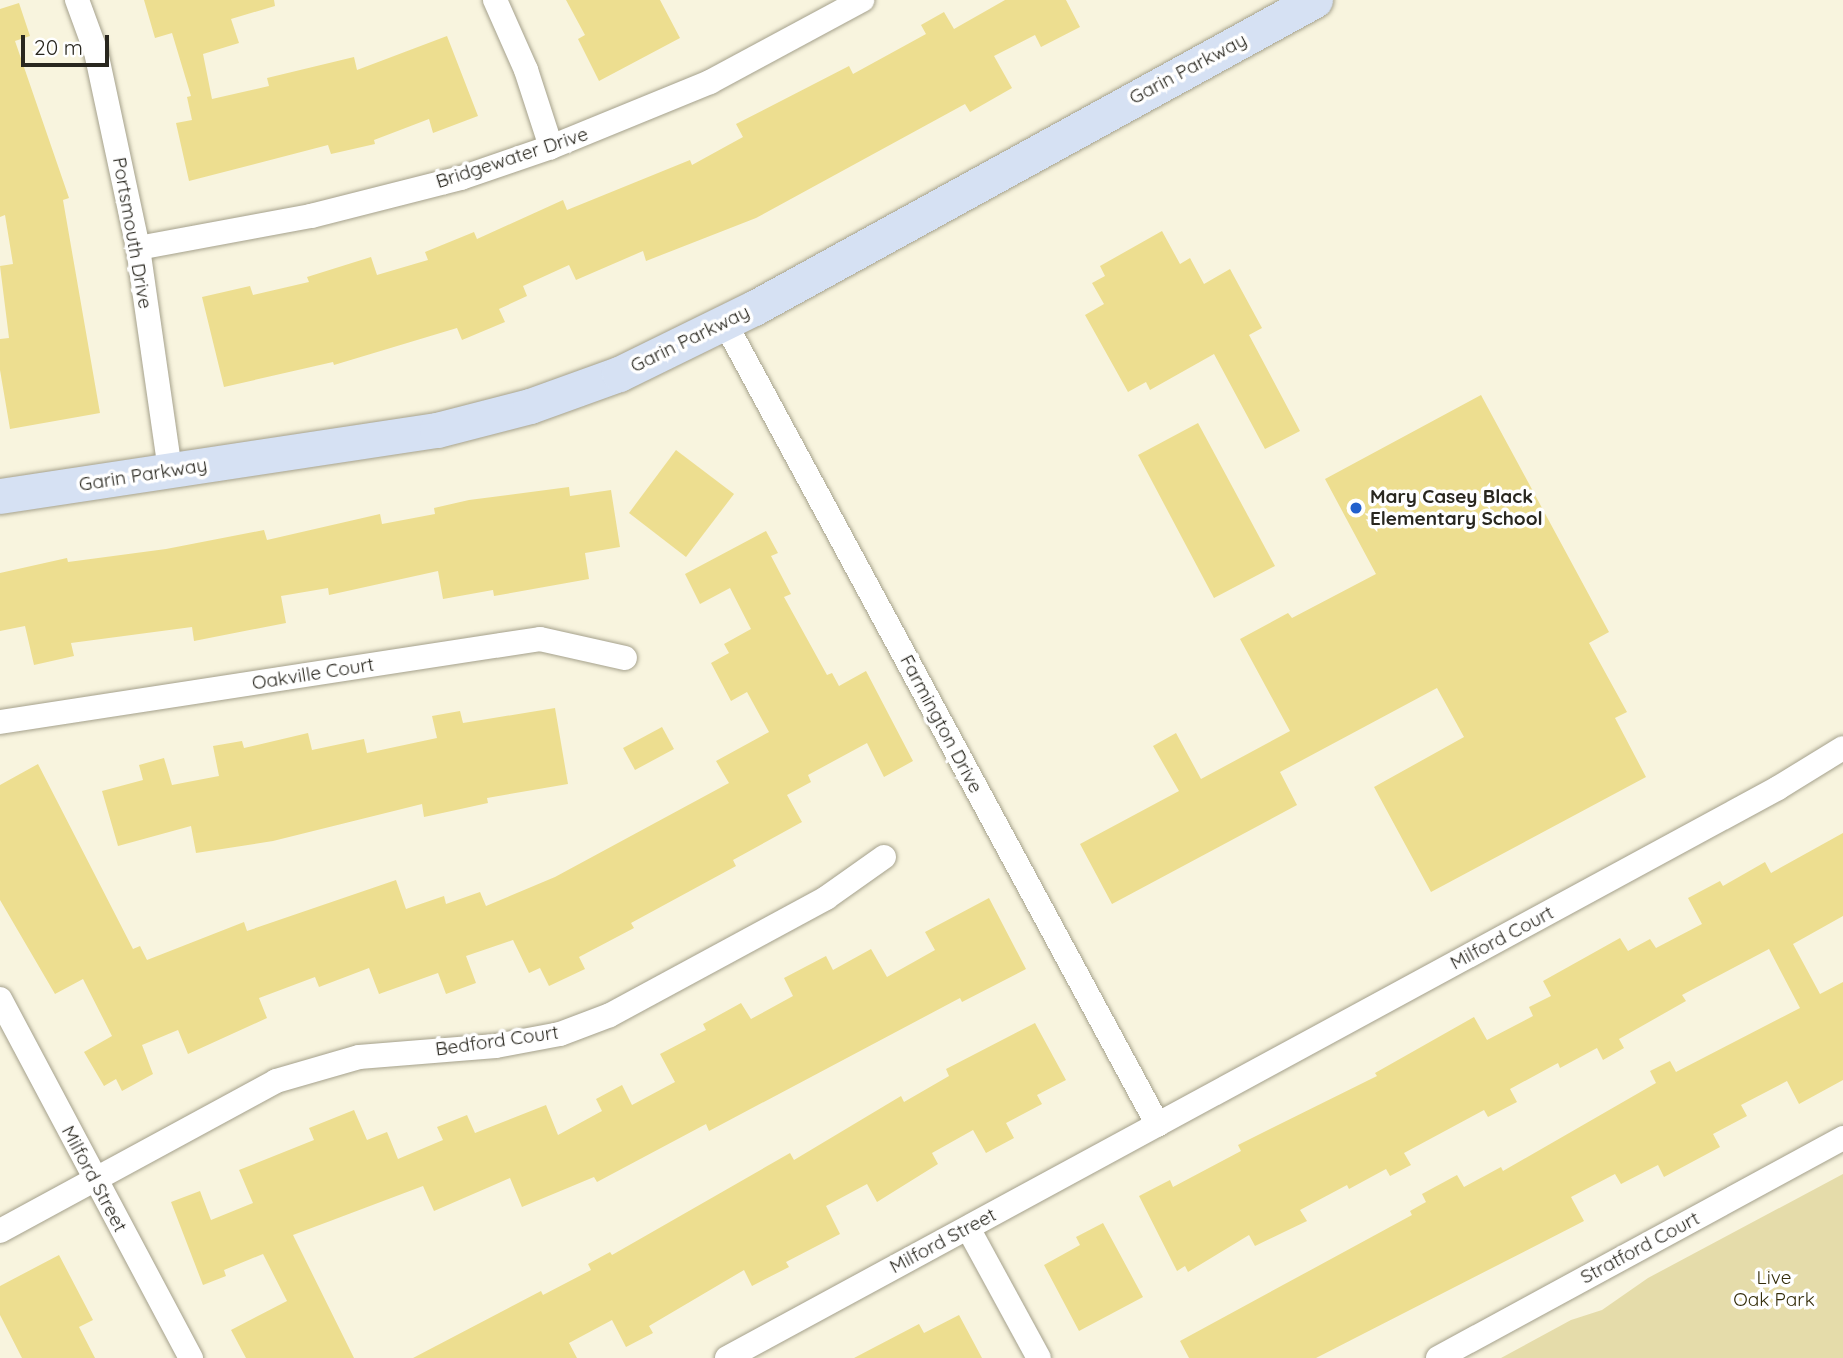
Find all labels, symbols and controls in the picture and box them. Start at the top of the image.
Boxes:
scale bar [24,21,112,65]
street label: Garin Parkway [1126,29,1250,109]
text: 20 m [34,34,83,60]
street label: Bridgewater Drive [433,123,591,193]
street label: Portsmouth Drive [107,155,157,311]
street label: Garin Parkway [627,300,753,378]
street label: Garin Parkway [77,454,209,496]
place label: Mary Casey Black Elementary School [1370,486,1543,530]
marker: Mary Casey Black Elementary School [1348,500,1364,516]
street label: Farmington Drive [895,651,987,797]
street label: Oakville Court [250,653,376,695]
street label: Milford Court [1446,901,1558,975]
street label: Bedford Court [434,1021,560,1061]
street label: Milford Street [56,1122,132,1236]
street label: Milford Street [886,1203,1000,1279]
street label: Stratford Court [1577,1207,1703,1289]
park label: Live Oak Park [1733,1267,1815,1311]

